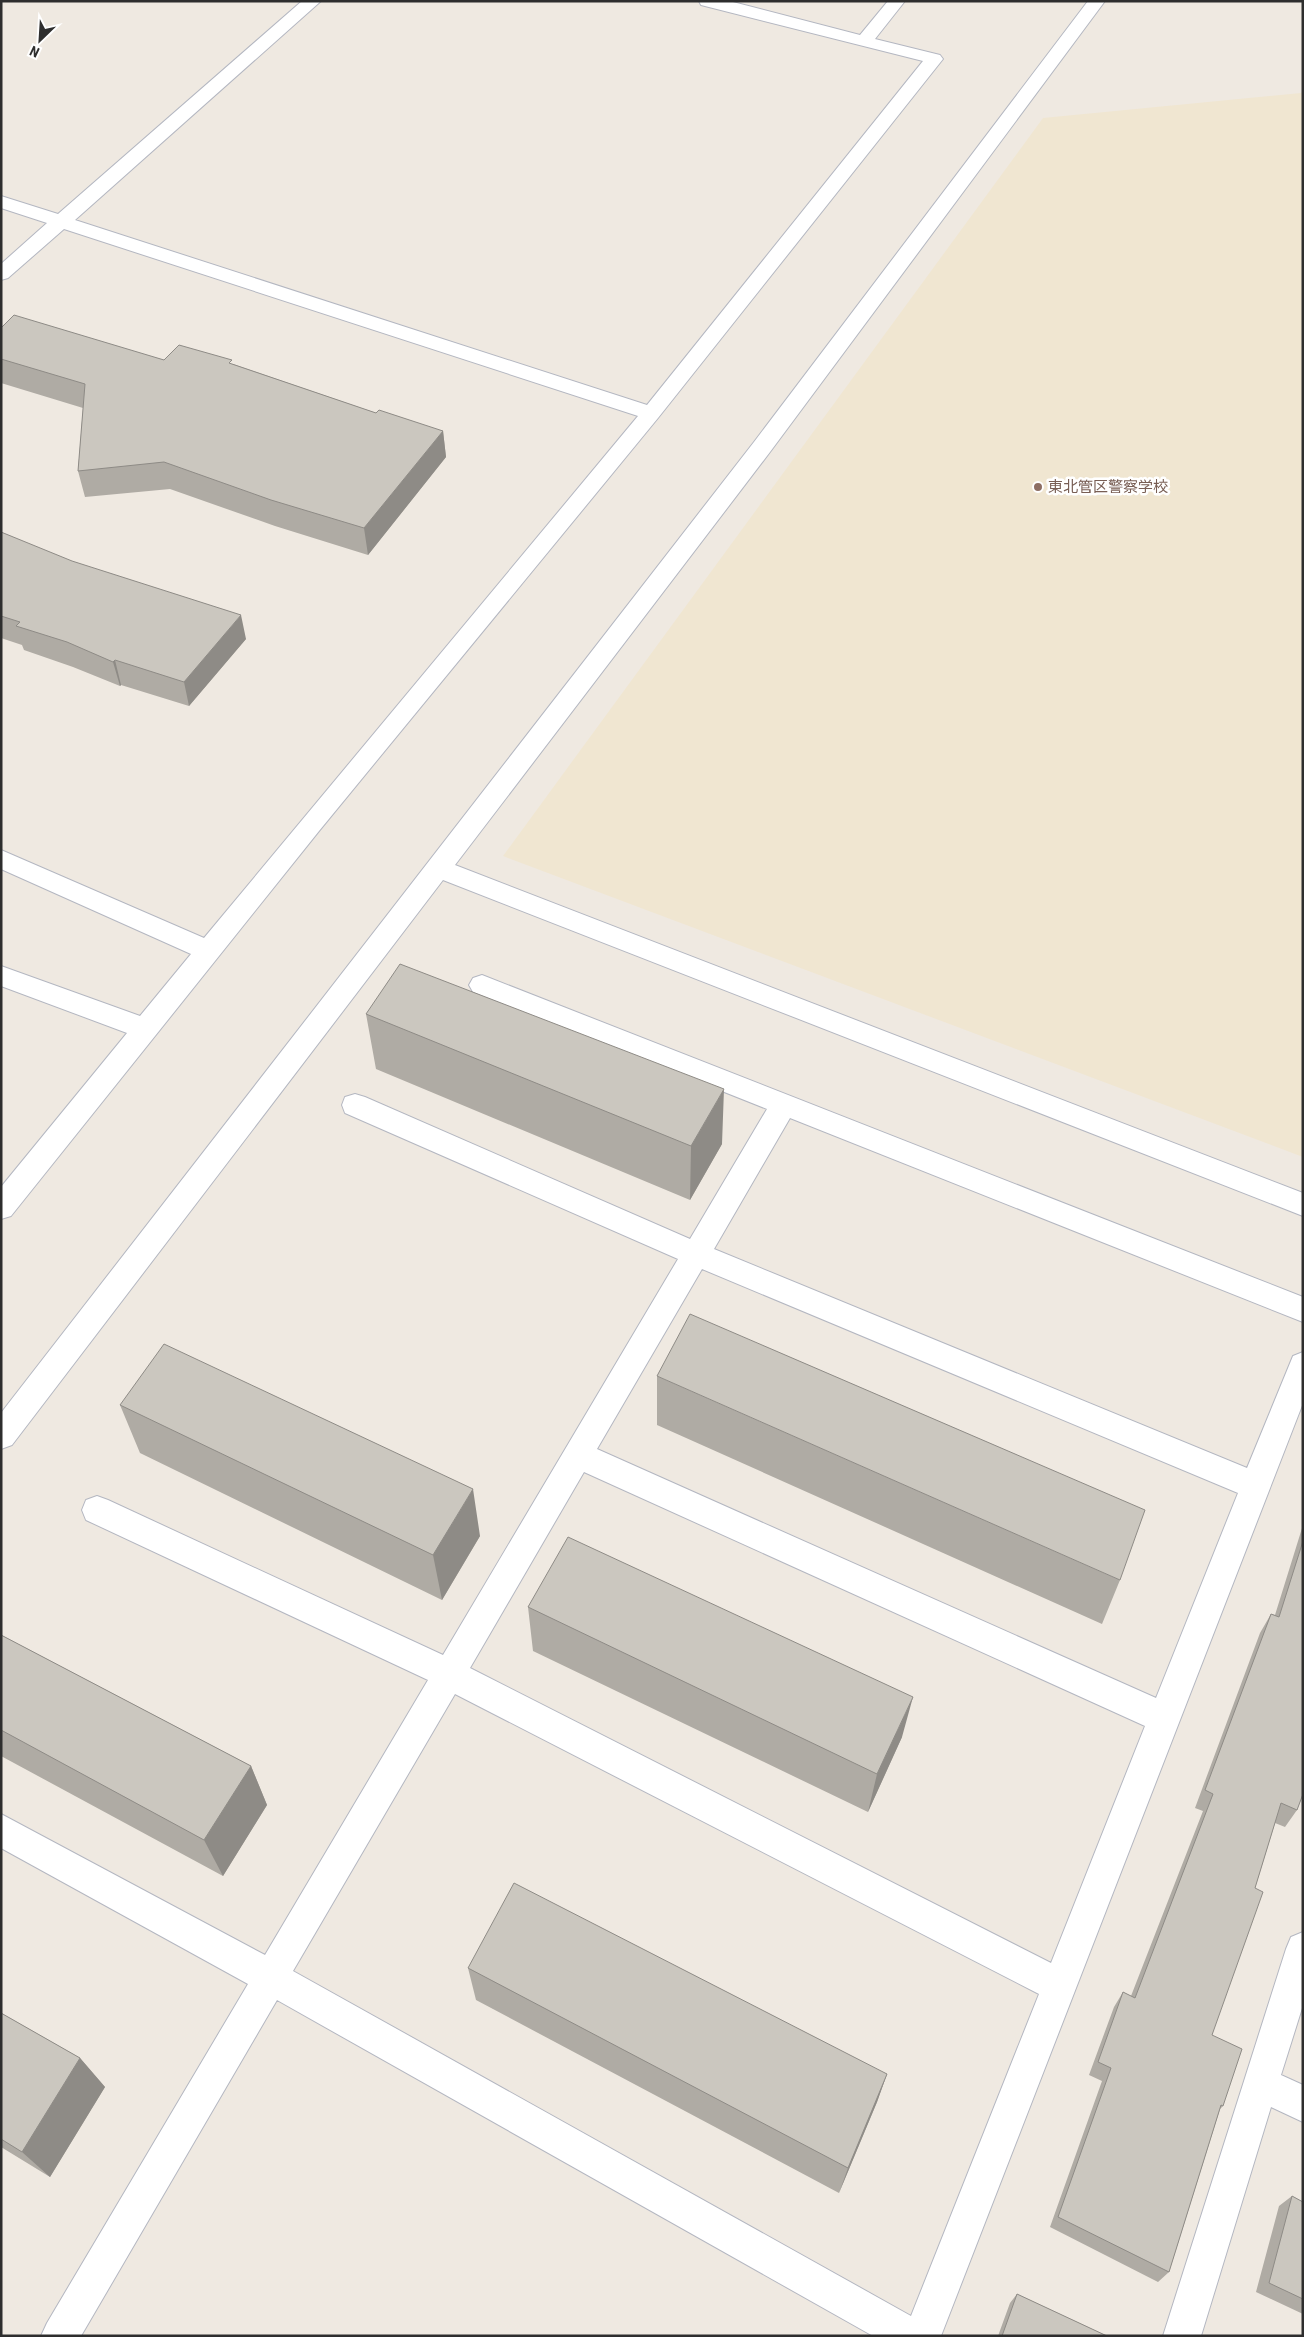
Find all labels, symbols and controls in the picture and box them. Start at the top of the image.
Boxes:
north arrow [15,15,65,65]
text: N [27,43,42,61]
place label: 東北管区警察学校 [1048,478,1168,496]
marker: 東北管区警察学校 [1032,481,1044,493]

